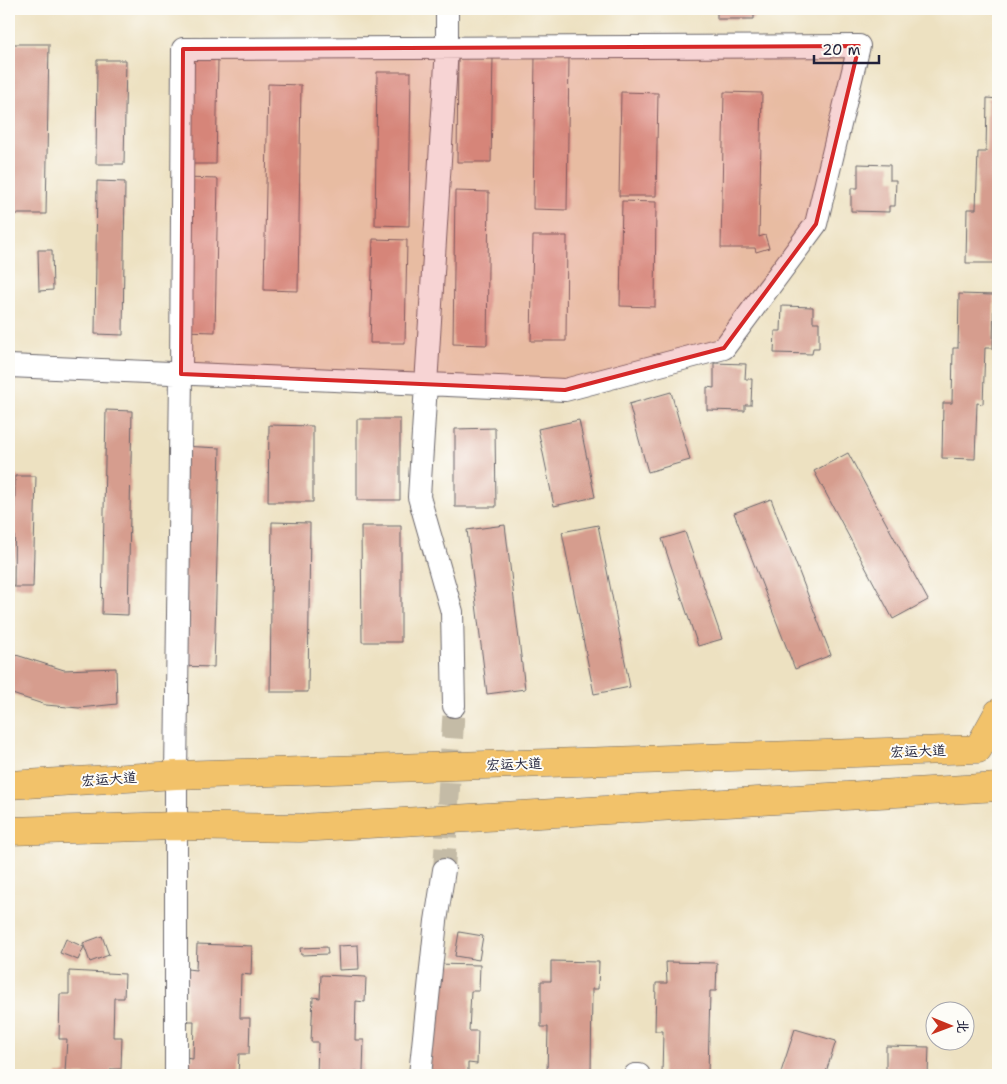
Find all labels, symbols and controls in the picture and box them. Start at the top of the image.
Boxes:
scale bar [814,32,880,64]
text: 20 m [822,40,861,60]
street label: 宏运大道 [890,741,946,761]
street label: 宏运大道 [486,754,542,774]
street label: 宏运大道 [80,768,138,790]
north arrow [924,1002,974,1052]
text: 北 [954,1019,972,1033]

